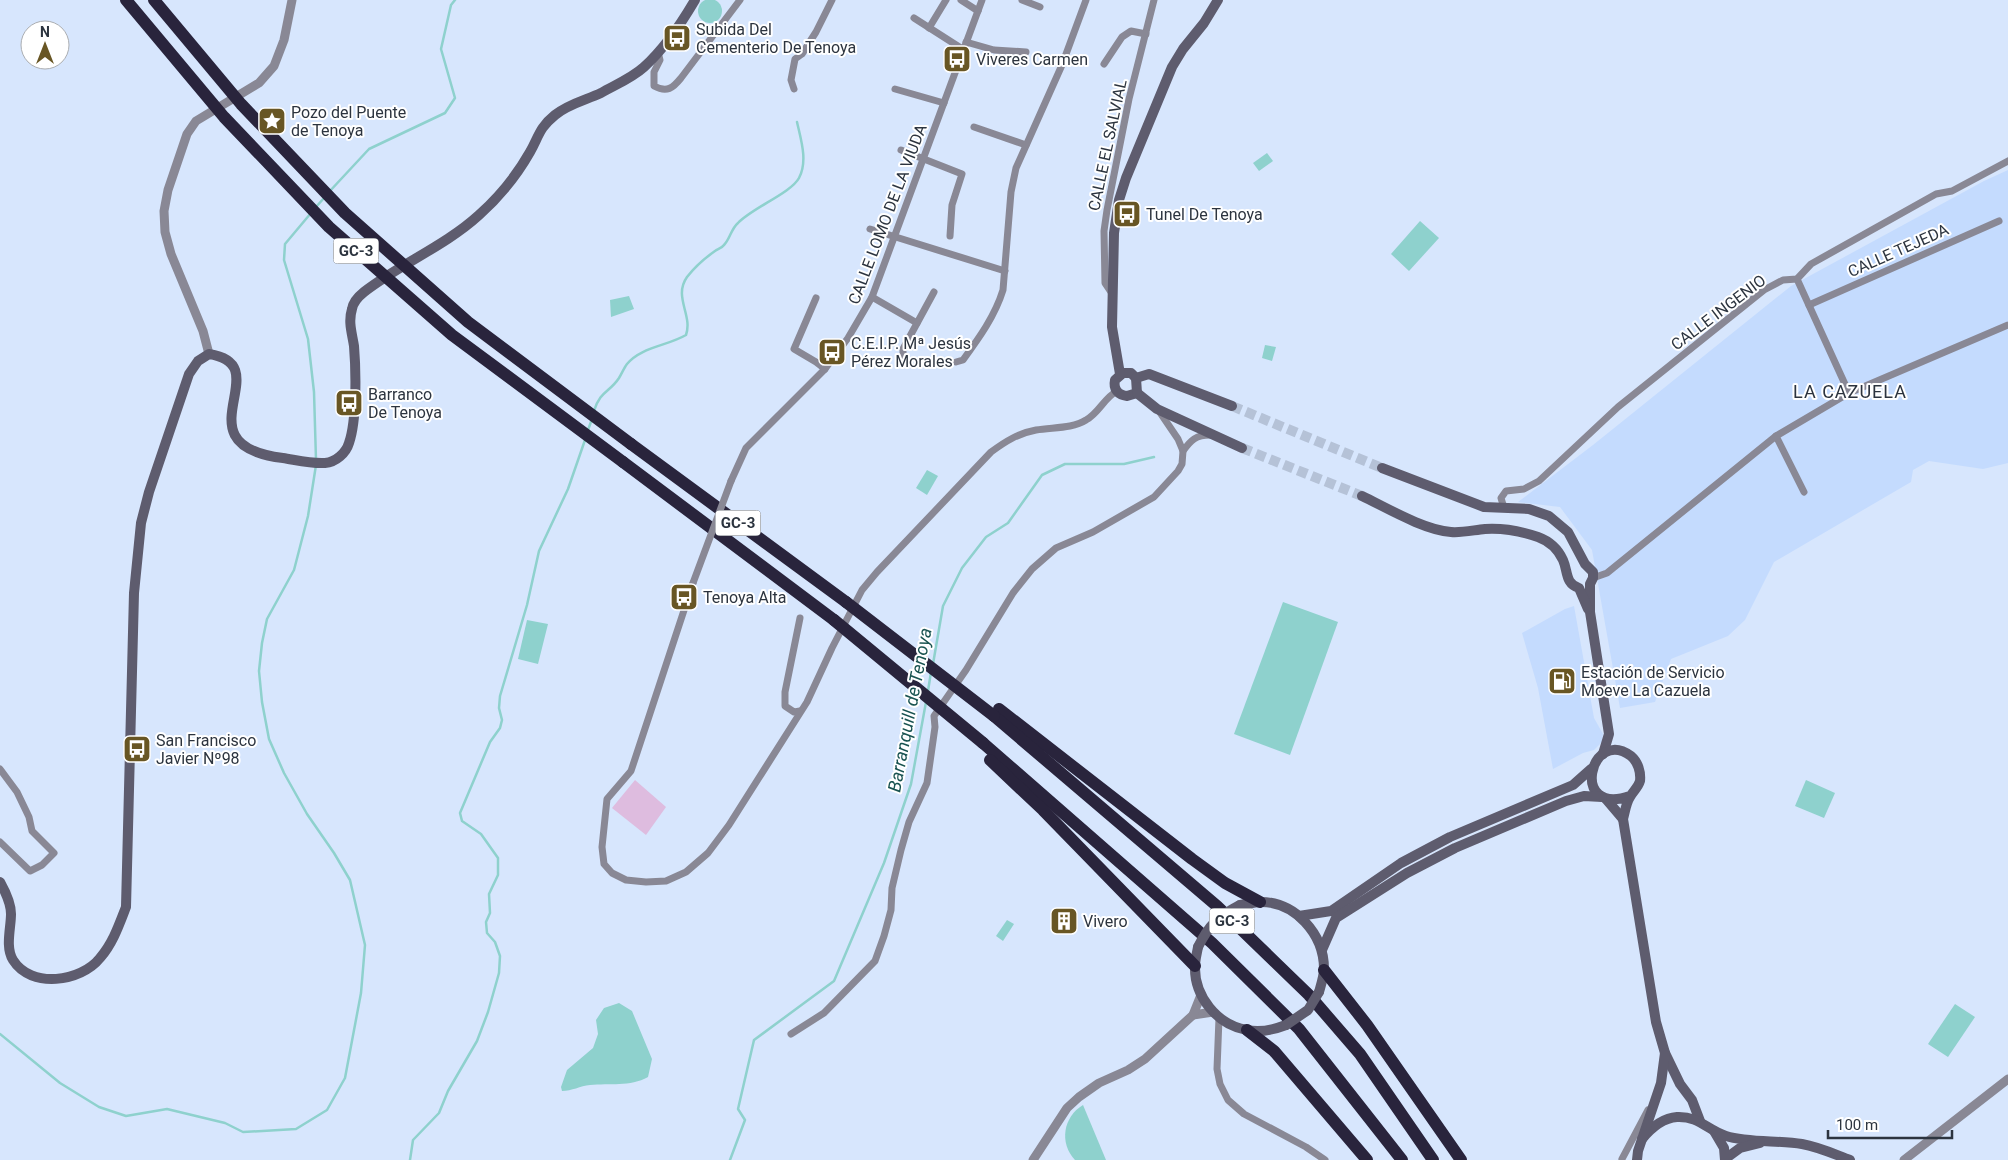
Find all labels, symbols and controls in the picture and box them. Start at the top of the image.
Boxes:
north arrow [20,20,70,70]
place label: Subida Del Cementerio De Tenoya [696,20,856,57]
bus stop icon: Subida Del Cementerio De Tenoya [662,23,692,53]
text: N [40,24,50,40]
bus stop icon: Viveres Carmen [942,44,972,74]
place label: Viveres Carmen [976,50,1088,69]
street label: CALLE EL SALVIAL [1084,77,1131,212]
place label: Pozo del Puente de Tenoya [291,103,406,140]
place icon: Pozo del Puente de Tenoya [257,106,287,136]
street label: CALLE LOMO DE LA VIUDA [844,121,931,307]
bus stop icon: Tunel De Tenoya [1112,199,1142,229]
place label: Tunel De Tenoya [1146,205,1263,224]
street label: CALLE TEJEDA [1845,220,1952,281]
road number: GC-3 [334,238,378,264]
street label: CALLE INGENIO [1667,271,1769,354]
place label: C.E.I.P. Mª Jesús Pérez Morales [851,334,971,371]
bus stop icon: C.E.I.P. Mª Jesús Pérez Morales [817,337,847,367]
district label: LA CAZUELA [1793,381,1907,402]
place label: Barranco De Tenoya [368,385,442,422]
bus stop icon: Barranco De Tenoya [334,388,364,418]
road number: GC-3 [716,510,760,536]
bus stop icon: Tenoya Alta [669,582,699,612]
place label: Tenoya Alta [703,588,787,607]
water label: Barranquill de Tenoya [883,626,936,794]
place label: Estación de Servicio Moeve La Cazuela [1581,663,1725,700]
fuel station icon: Estación de Servicio Moeve La Cazuela [1547,666,1577,696]
place label: San Francisco Javier Nº98 [156,731,256,768]
bus stop icon: San Francisco Javier Nº98 [122,734,152,764]
building icon: Vivero [1049,906,1079,936]
road number: GC-3 [1210,908,1254,934]
place label: Vivero [1083,912,1128,931]
scale bar [1828,1108,1952,1140]
text: 100 m [1836,1116,1878,1134]

